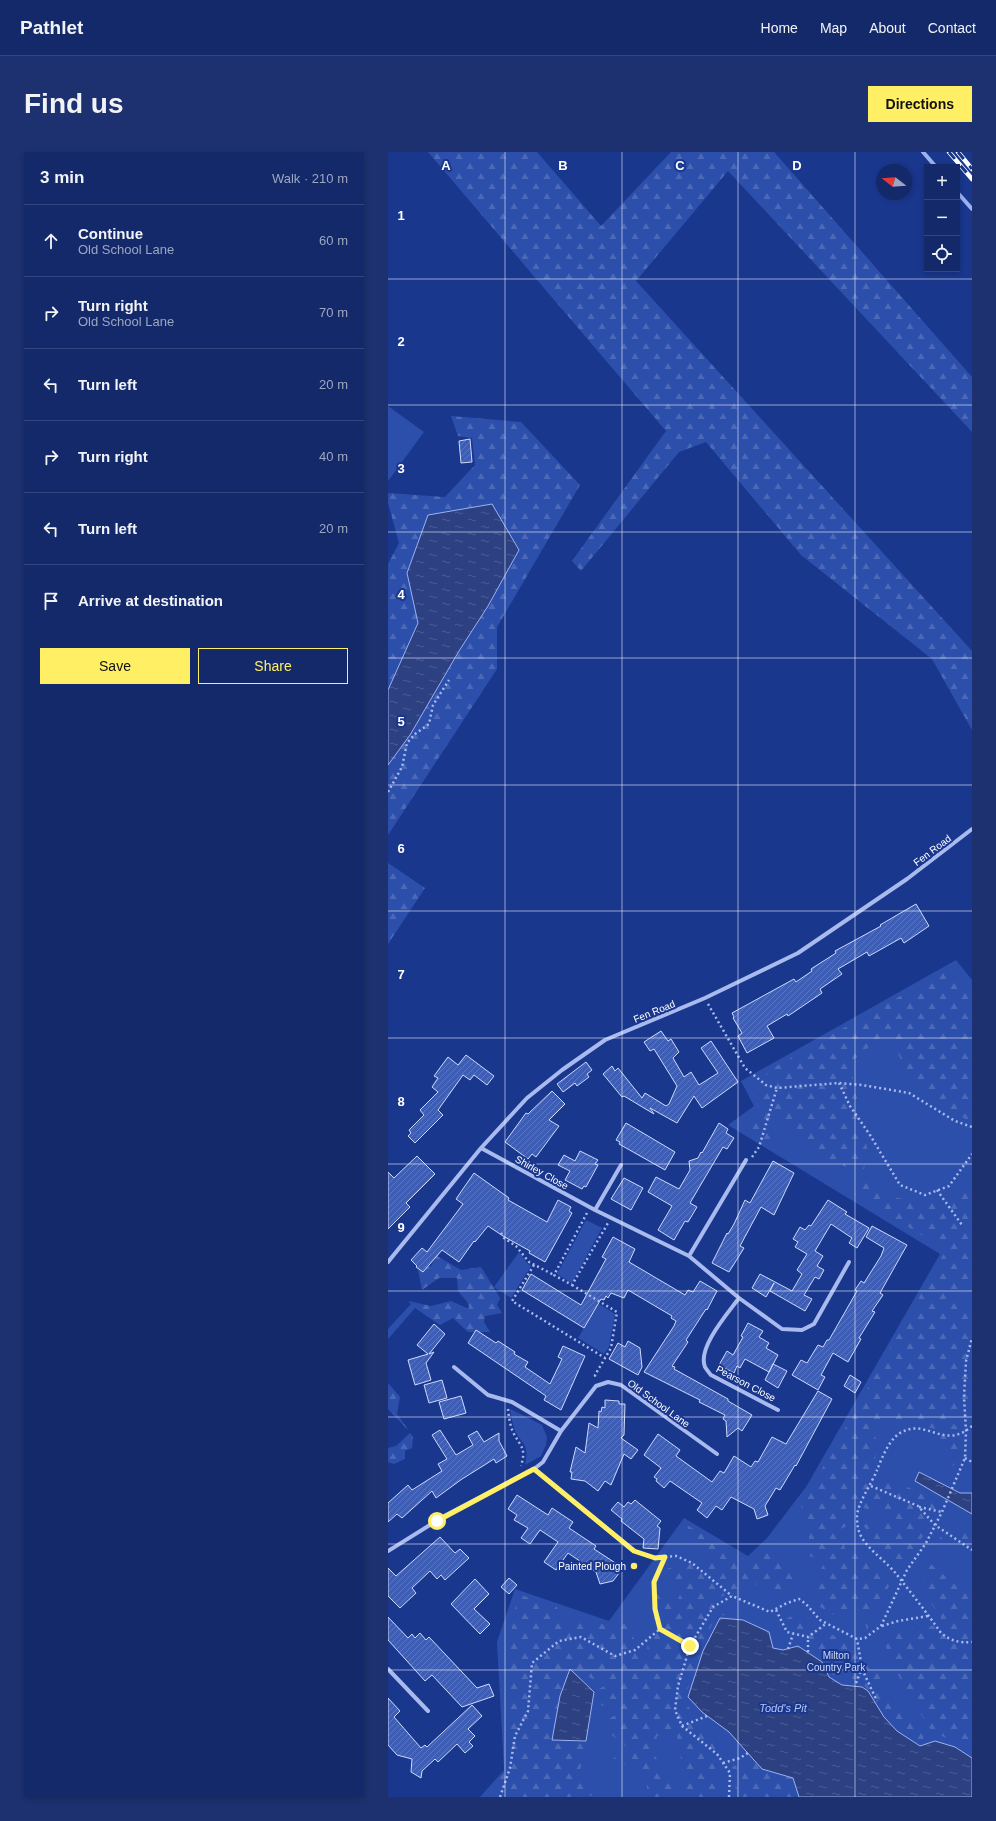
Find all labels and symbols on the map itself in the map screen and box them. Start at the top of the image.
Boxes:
text: A [441,158,451,173]
text: B [558,158,568,173]
text: C [675,158,685,173]
text: D [792,158,802,173]
north arrow [876,164,912,200]
text: 1 [397,208,405,223]
text: 2 [397,334,405,349]
text: 3 [397,461,405,476]
text: 4 [397,587,405,602]
text: 5 [397,714,405,729]
street label: Fen Road [911,833,953,868]
text: 6 [397,841,405,856]
text: 7 [397,967,405,982]
street label: Fen Road [632,998,677,1025]
text: 8 [397,1094,405,1109]
street label: Shirley Close [513,1153,571,1192]
text: 9 [397,1220,405,1235]
street label: Pearson Close [714,1363,778,1404]
street label: Old School Lane [626,1377,692,1430]
route start [428,1512,446,1530]
place label: Painted Plough [558,1561,626,1572]
marker: Painted Plough [629,1561,639,1571]
route end [681,1637,699,1655]
park label: Milton Country Park [807,1650,866,1673]
water label: Todd's Pit [759,1702,808,1714]

